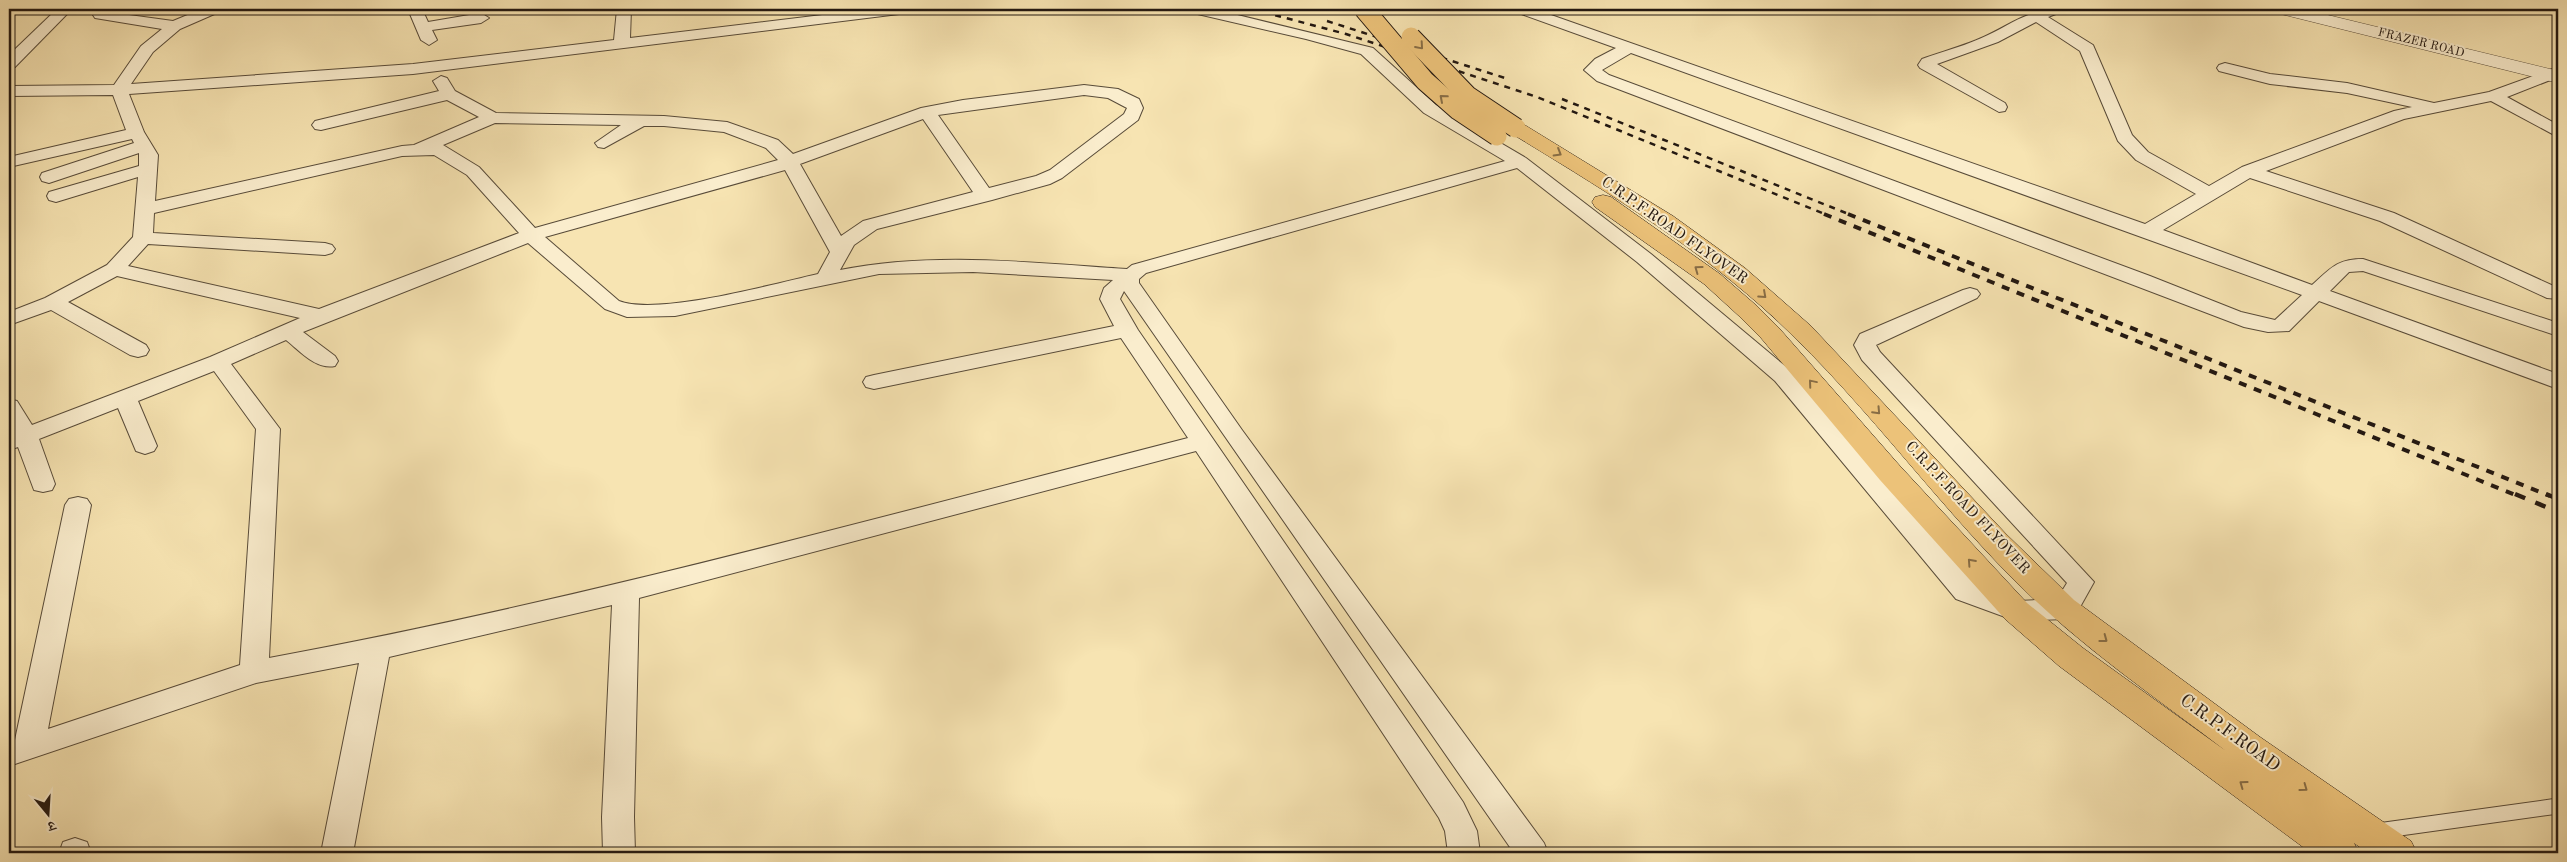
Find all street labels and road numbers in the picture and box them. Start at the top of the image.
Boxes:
street label: FRAZER ROAD [2376,26,2466,60]
street label: C.R.P.F.ROAD FLYOVER [1598,175,1750,287]
street label: C.R.P.F.ROAD FLYOVER [1902,439,2032,577]
street label: C.R.P.F.ROAD [2177,691,2283,775]

